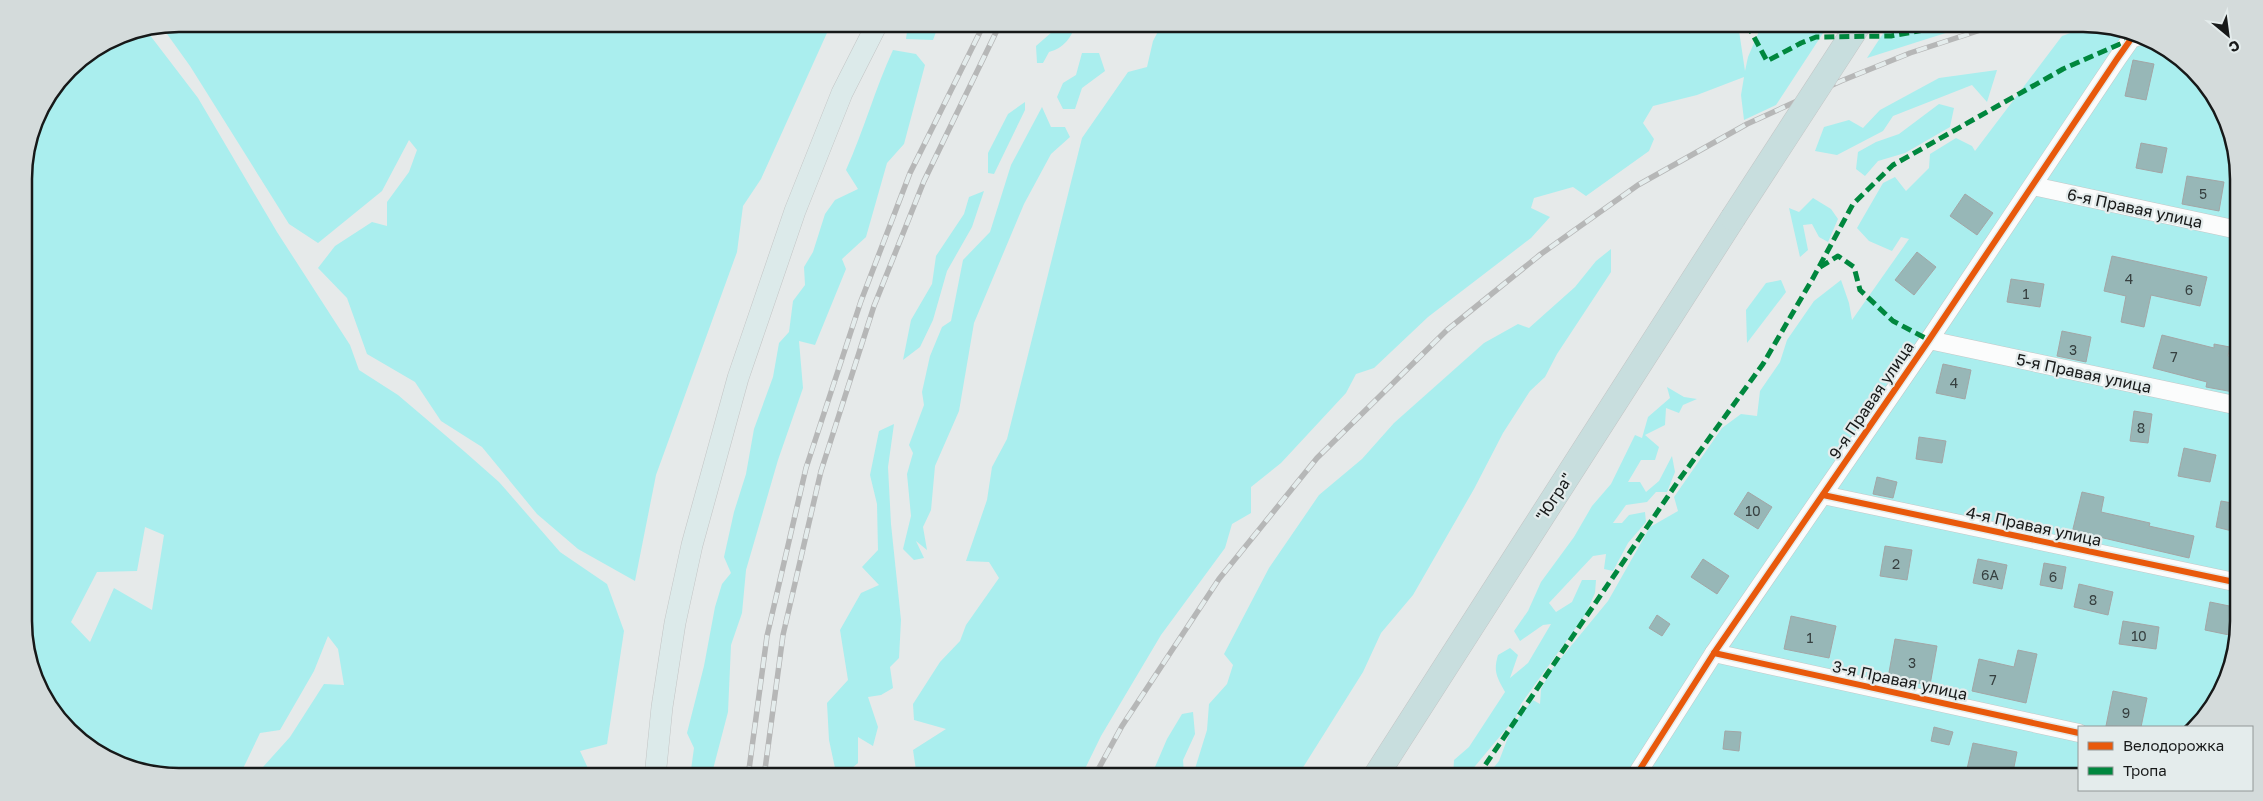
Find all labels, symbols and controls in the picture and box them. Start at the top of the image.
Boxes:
north arrow [2203,10,2253,60]
text: С [2226,37,2243,57]
street label: 6-я Правая улица [2066,184,2204,232]
house number: 5 [2199,185,2207,202]
house number: 4 [2125,270,2133,287]
house number: 6 [2185,281,2193,298]
house number: 1 [2023,285,2030,302]
street label: 9-я Правая улица [1824,337,1918,463]
house number: 3 [2069,341,2077,358]
house number: 7 [2170,348,2178,365]
street label: 5-я Правая улица [2015,349,2153,397]
house number: 4 [1950,374,1958,391]
house number: 8 [2137,419,2145,436]
street label: "Югра" [1531,469,1577,525]
house number: 10 [1745,502,1761,519]
street label: 4-я Правая улица [1964,502,2104,550]
house number: 2 [1892,555,1900,572]
house number: 6А [1981,566,2000,583]
house number: 6 [2049,568,2057,585]
house number: 8 [2089,591,2097,608]
house number: 10 [2131,627,2147,644]
house number: 1 [1807,629,1814,646]
house number: 3 [1908,654,1916,671]
street label: 3-я Правая улица [1831,656,1969,704]
house number: 7 [1989,671,1997,688]
house number: 9 [2122,704,2130,721]
legend [2078,726,2253,791]
text: Велодорожка [2123,736,2224,754]
text: Тропа [2123,761,2167,779]

